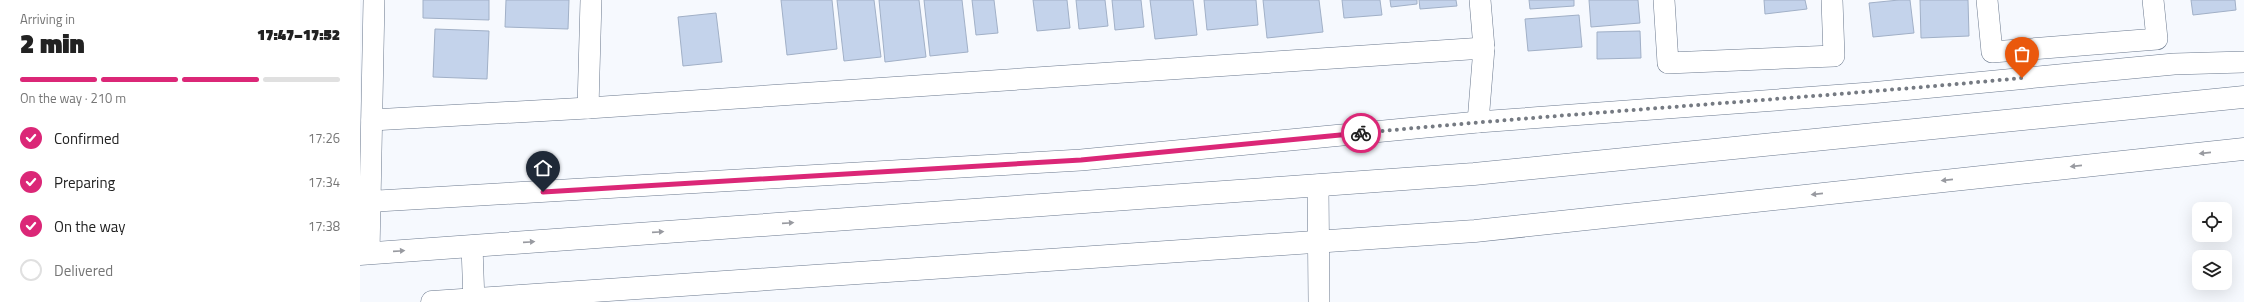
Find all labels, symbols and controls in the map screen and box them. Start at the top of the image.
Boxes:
text: Arriving in [20,9,75,29]
text: 17:47–17:52 [257,23,340,46]
text: 2 min [20,24,85,63]
pin [2005,37,2039,78]
icon: bag [2011,43,2033,65]
text: On the way · 210 m [20,88,126,108]
courier [1341,113,1381,153]
icon: bike [1350,122,1372,144]
icon: check [20,127,42,149]
text: Confirmed [54,127,119,150]
text: 17:26 [308,128,340,148]
one-way arrow [2199,149,2211,156]
pin [526,151,560,192]
icon: home [532,157,554,179]
one-way arrow [2070,163,2082,170]
icon: check [20,171,42,193]
text: Preparing [54,171,115,194]
text: 17:34 [308,172,340,192]
one-way arrow [1941,177,1953,184]
one-way arrow [1811,191,1823,197]
map controls [2192,202,2232,290]
button: locate [2192,202,2232,242]
icon: check [20,215,42,237]
text: On the way [54,215,126,238]
text: 17:38 [308,216,340,236]
one-way arrow [782,220,794,227]
one-way arrow [652,229,664,236]
one-way arrow [523,238,535,245]
one-way arrow [393,248,405,255]
button: layers [2192,250,2232,290]
text: Delivered [54,259,113,282]

